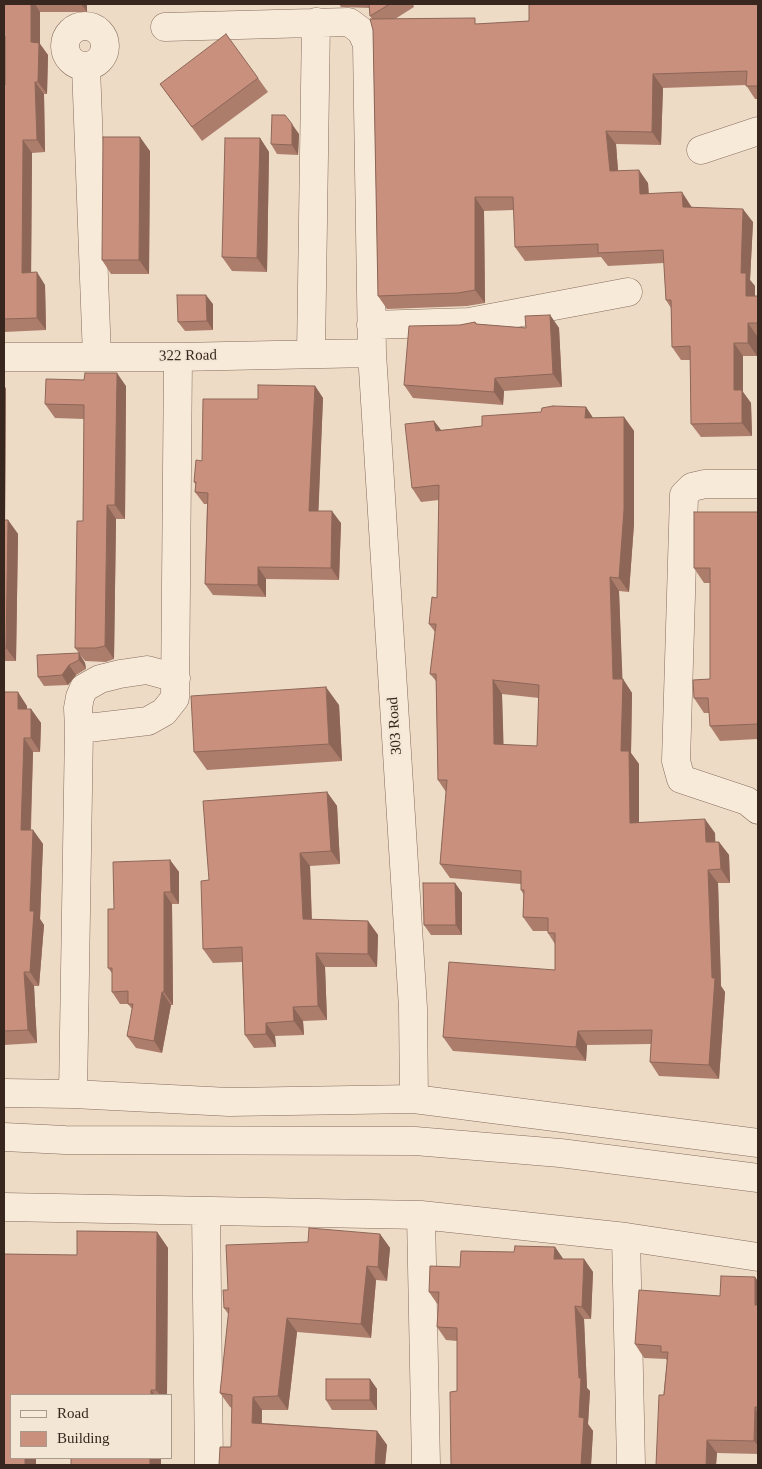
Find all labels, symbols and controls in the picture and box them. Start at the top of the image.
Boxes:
street label: 322 Road [159,346,217,366]
street label: 303 Road [384,696,406,756]
legend [10,1394,172,1459]
text: Road [57,1405,89,1421]
text: Building [57,1430,110,1446]

